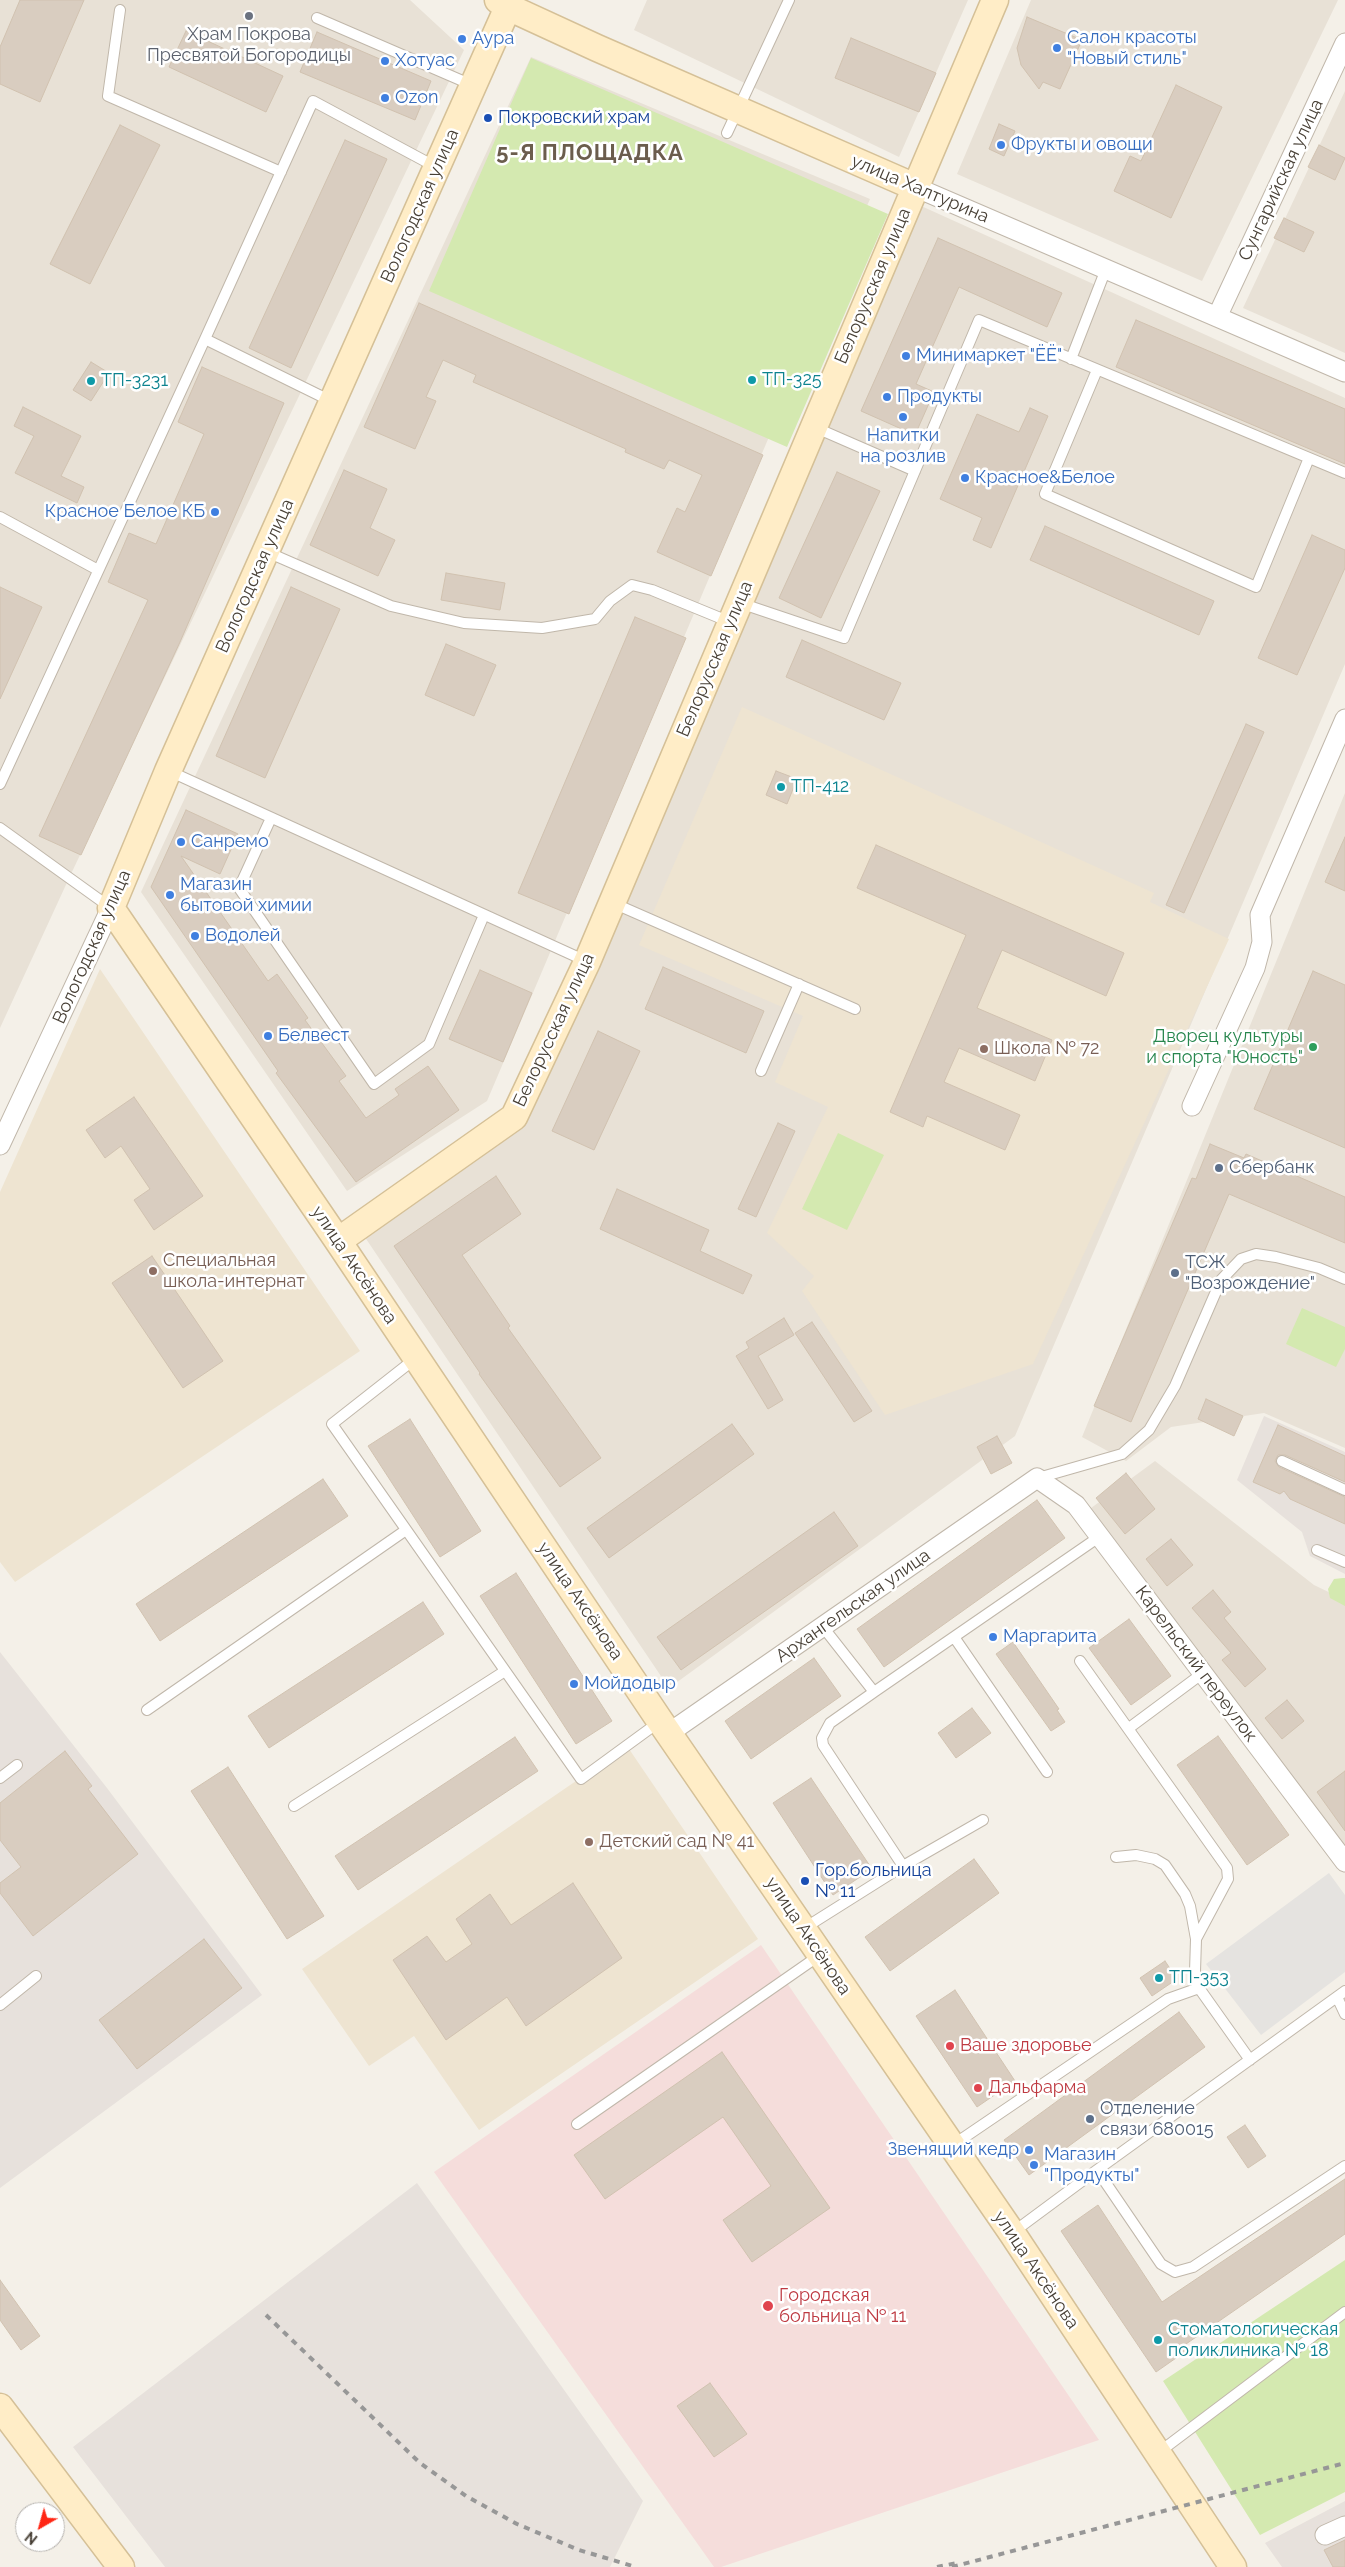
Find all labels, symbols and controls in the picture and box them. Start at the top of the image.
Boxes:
marker: Храм Покрова Пресвятой Богородицы [243,10,255,22]
place label: Храм Покрова Пресвятой Богородицы [147,24,351,66]
place label: Салон красоты "Новый стиль" [1067,27,1197,70]
place label: Аура [472,28,514,50]
marker: Аура [456,33,468,45]
marker: Салон красоты "Новый стиль" [1051,42,1063,54]
place label: Хотуас [395,50,455,72]
marker: Хотуас [379,55,391,67]
place label: Ozon [395,87,438,109]
marker: Ozon [379,92,391,104]
street label: Сунгарийская улица [1234,96,1328,264]
place label: Покровский храм [498,107,650,129]
marker: Покровский храм [482,112,494,124]
street label: Вологодская улица [376,126,464,286]
place label: Фрукты и овощи [1011,134,1153,156]
marker: Фрукты и овощи [995,139,1007,151]
district label: 5-Я ПЛОЩАДКА [495,140,685,166]
street label: улица Халтурина [848,150,992,228]
street label: Белорусская улица [830,205,916,367]
place label: Минимаркет "ЁЁ" [916,345,1062,367]
marker: Минимаркет "ЁЁ" [900,350,912,362]
place label: ТП-325 [762,369,822,391]
place label: ТП-3231 [101,370,168,392]
marker: ТП-325 [746,374,758,386]
marker: ТП-3231 [85,375,97,387]
place label: Продукты [897,386,982,408]
marker: Продукты [881,391,893,403]
marker: Напитки на розлив [897,411,909,423]
place label: Напитки на розлив [860,425,946,468]
place label: Красное&Белое [975,467,1115,489]
marker: Красное&Белое [959,472,971,484]
street label: Вологодская улица [211,496,299,656]
place label: Красное Белое КБ [45,501,205,523]
marker: Красное Белое КБ [209,506,221,518]
street label: Белорусская улица [672,578,758,740]
place label: ТП-412 [791,776,849,798]
marker: ТП-412 [775,781,787,793]
place label: Санремо [191,831,269,853]
marker: Санремо [175,836,187,848]
street label: Вологодская улица [48,867,136,1027]
place label: Магазин бытовой химии [180,874,312,916]
marker: Магазин бытовой химии [164,889,176,901]
place label: Водолей [205,925,280,947]
marker: Водолей [189,930,201,942]
street label: Белорусская улица [509,950,599,1110]
place label: Белвест [278,1025,349,1047]
place label: Дворец культуры и спорта "Юность" [1146,1026,1303,1068]
marker: Белвест [262,1030,274,1042]
place label: Школа № 72 [994,1038,1099,1060]
marker: Дворец культуры и спорта "Юность" [1307,1041,1319,1053]
marker: Школа № 72 [978,1043,990,1055]
place label: Сбербанк [1229,1157,1315,1179]
marker: Сбербанк [1213,1162,1225,1174]
street label: улица Аксёнова [307,1202,401,1328]
place label: Специальная школа-интернат [163,1250,305,1292]
place label: ТСЖ "Возрождение" [1185,1252,1315,1294]
marker: Специальная школа-интернат [147,1265,159,1277]
marker: ТСЖ "Возрождение" [1169,1267,1181,1279]
street label: улица Аксёнова [533,1538,627,1664]
street label: Архангельская улица [772,1545,934,1667]
street label: Карельский переулок [1130,1582,1262,1746]
place label: Маргарита [1003,1626,1097,1648]
marker: Маргарита [987,1631,999,1643]
place label: Мойдодыр [584,1673,676,1695]
marker: Мойдодыр [568,1678,580,1690]
place label: Детский сад № 41 [599,1831,754,1853]
marker: Детский сад № 41 [583,1836,595,1848]
place label: Гор.больница № 11 [815,1860,932,1902]
street label: улица Аксёнова [761,1873,855,1999]
marker: Гор.больница № 11 [799,1875,811,1887]
place label: ТП-353 [1169,1967,1229,1989]
marker: ТП-353 [1153,1972,1165,1984]
place label: Ваше здоровье [960,2035,1092,2057]
marker: Ваше здоровье [944,2040,956,2052]
place label: Дальфарма [988,2077,1086,2099]
marker: Дальфарма [972,2082,984,2094]
place label: Отделение связи 680015 [1100,2098,1213,2140]
marker: Отделение связи 680015 [1084,2113,1096,2125]
place label: Звенящий кедр [887,2139,1019,2161]
marker: Звенящий кедр [1023,2144,1035,2156]
place label: Магазин "Продукты" [1044,2144,1140,2186]
marker: Магазин "Продукты" [1028,2159,1040,2171]
street label: улица Аксёнова [989,2207,1083,2333]
place label: Городская больница № 11 [779,2285,906,2328]
marker: Городская больница № 11 [761,2299,775,2313]
place label: Стоматологическая поликлиника № 18 [1168,2319,1338,2362]
marker: Стоматологическая поликлиника № 18 [1152,2334,1164,2346]
north arrow [15,2502,65,2552]
text: N [22,2528,41,2548]

